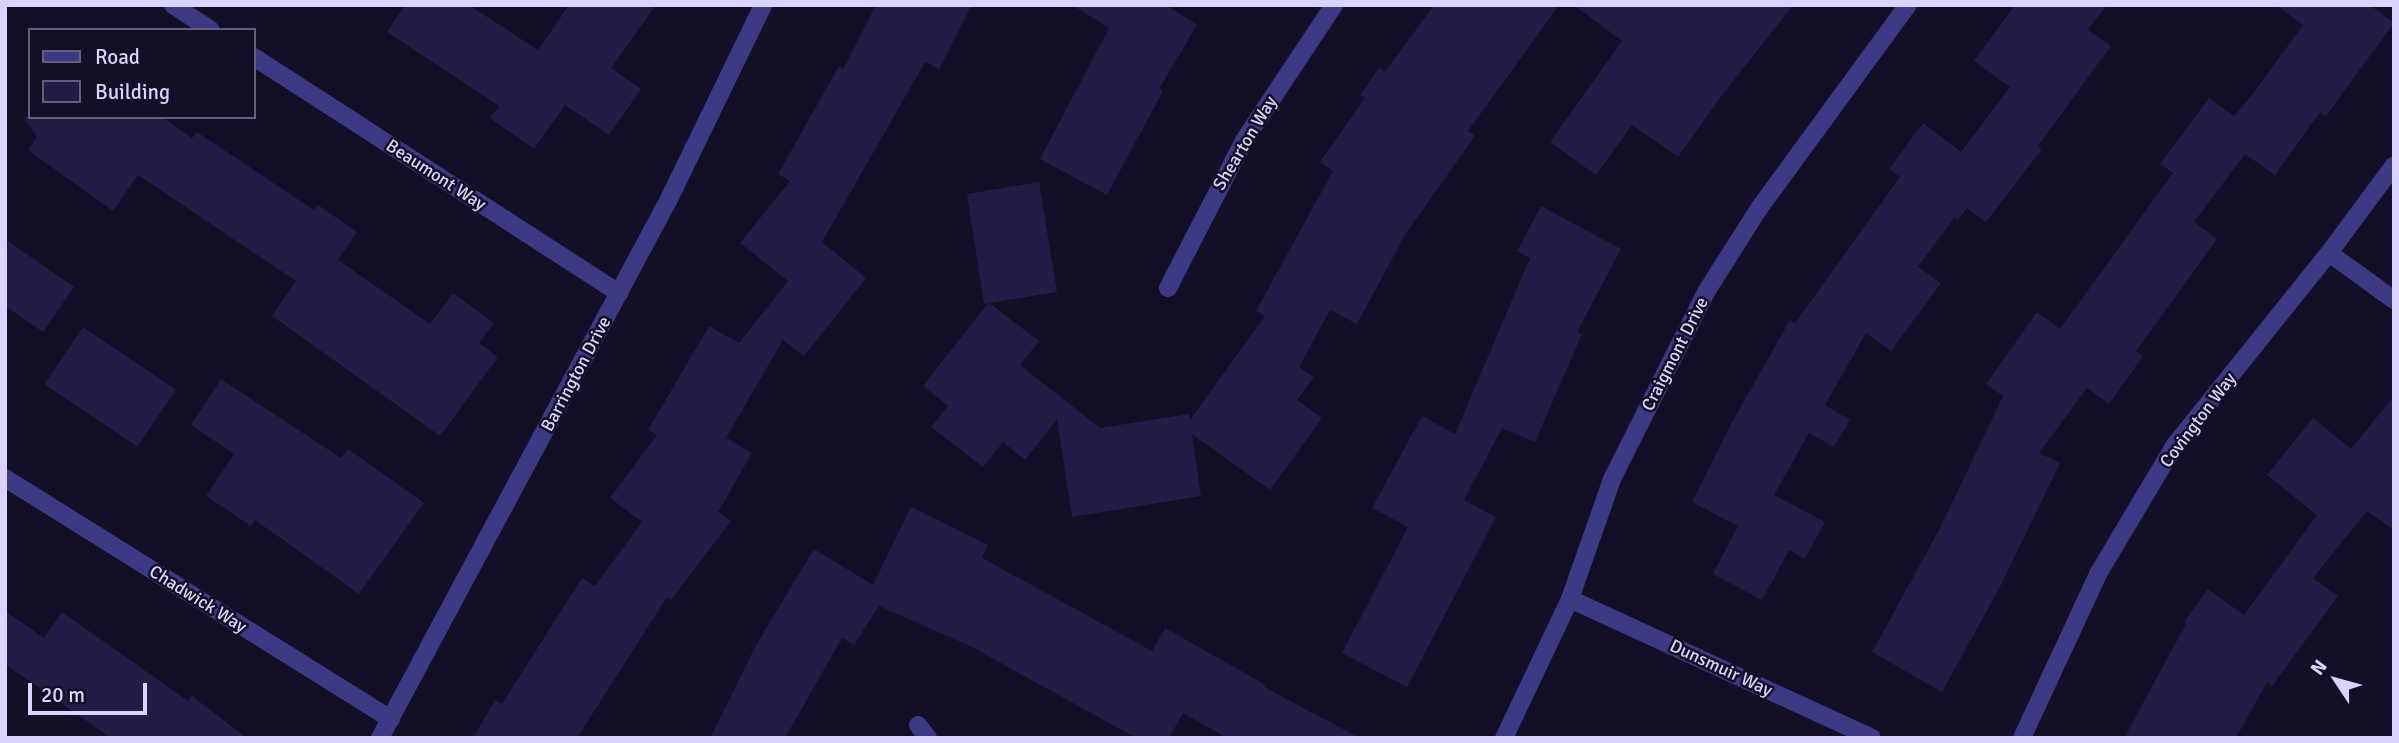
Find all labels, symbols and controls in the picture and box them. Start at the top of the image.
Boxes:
legend [28,28,256,119]
text: Road [95,44,140,70]
text: Building [95,79,170,105]
street label: Shearton Way [1208,92,1282,194]
street label: Beaumont Way [382,135,490,215]
street label: Craigmont Drive [1637,293,1713,415]
street label: Barrington Drive [537,313,615,435]
street label: Covington Way [2155,368,2241,472]
street label: Chadwick Way [145,560,251,638]
street label: Dunsmuir Way [1666,635,1776,701]
north arrow [2301,645,2371,715]
text: N [2305,655,2333,680]
scale bar [32,670,150,714]
text: 20 m [41,682,85,708]

